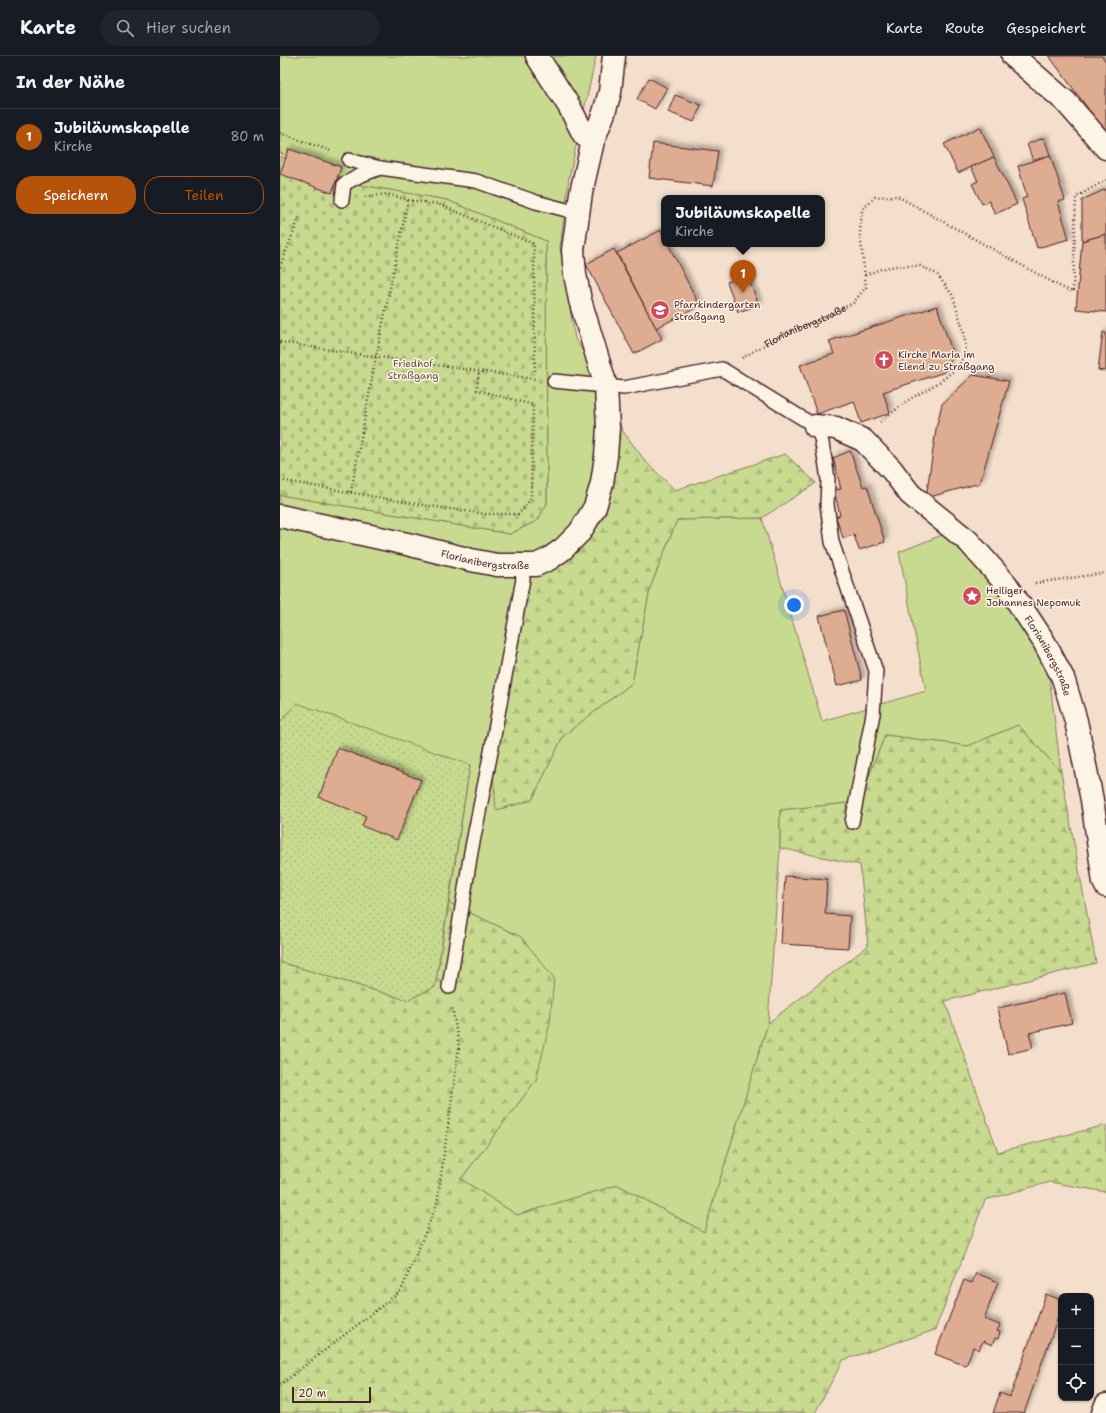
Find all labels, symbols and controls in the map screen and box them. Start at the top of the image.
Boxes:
search box [100,10,380,46]
text: Karte [20,15,76,40]
icon: search [114,17,136,39]
text: Hier suchen [146,18,231,38]
text: Karte [886,19,923,37]
text: Route [945,19,984,37]
text: Gespeichert [1006,19,1086,37]
text: In der Nähe [16,71,125,93]
text: Jubiläumskapelle [54,118,190,138]
text: 1 [26,128,32,145]
text: 80 m [230,128,264,145]
text: Kirche [54,138,93,155]
button: Speichern [16,176,136,214]
button: Teilen [144,176,264,214]
popup [661,195,825,247]
text: Jubiläumskapelle [675,203,811,223]
text: Kirche [675,223,714,240]
pin: 1 [730,260,756,293]
place label: Pfarrkindergarten Straßgang [674,298,760,323]
school or university icon: Pfarrkindergarten Straßgang [649,299,671,321]
street label: Florianibergstraße [762,301,849,351]
place label: Kirche Maria im Elend zu Straßgang [898,348,994,373]
church icon: Kirche Maria im Elend zu Straßgang [873,349,895,371]
park label: Friedhof Straßgang [387,357,439,382]
street label: Florianibergstraße [439,547,530,572]
place label: Heiliger Johannes Nepomuk [986,584,1081,609]
place icon: Heiliger Johannes Nepomuk [961,585,983,607]
your location [784,595,804,615]
street label: Florianibergstraße [1022,613,1074,698]
map controls [1058,1293,1094,1401]
button: + [1058,1293,1094,1329]
button: − [1058,1329,1094,1365]
button: locate [1058,1365,1094,1401]
scale bar [292,1385,371,1404]
text: 20 m [298,1386,326,1401]

